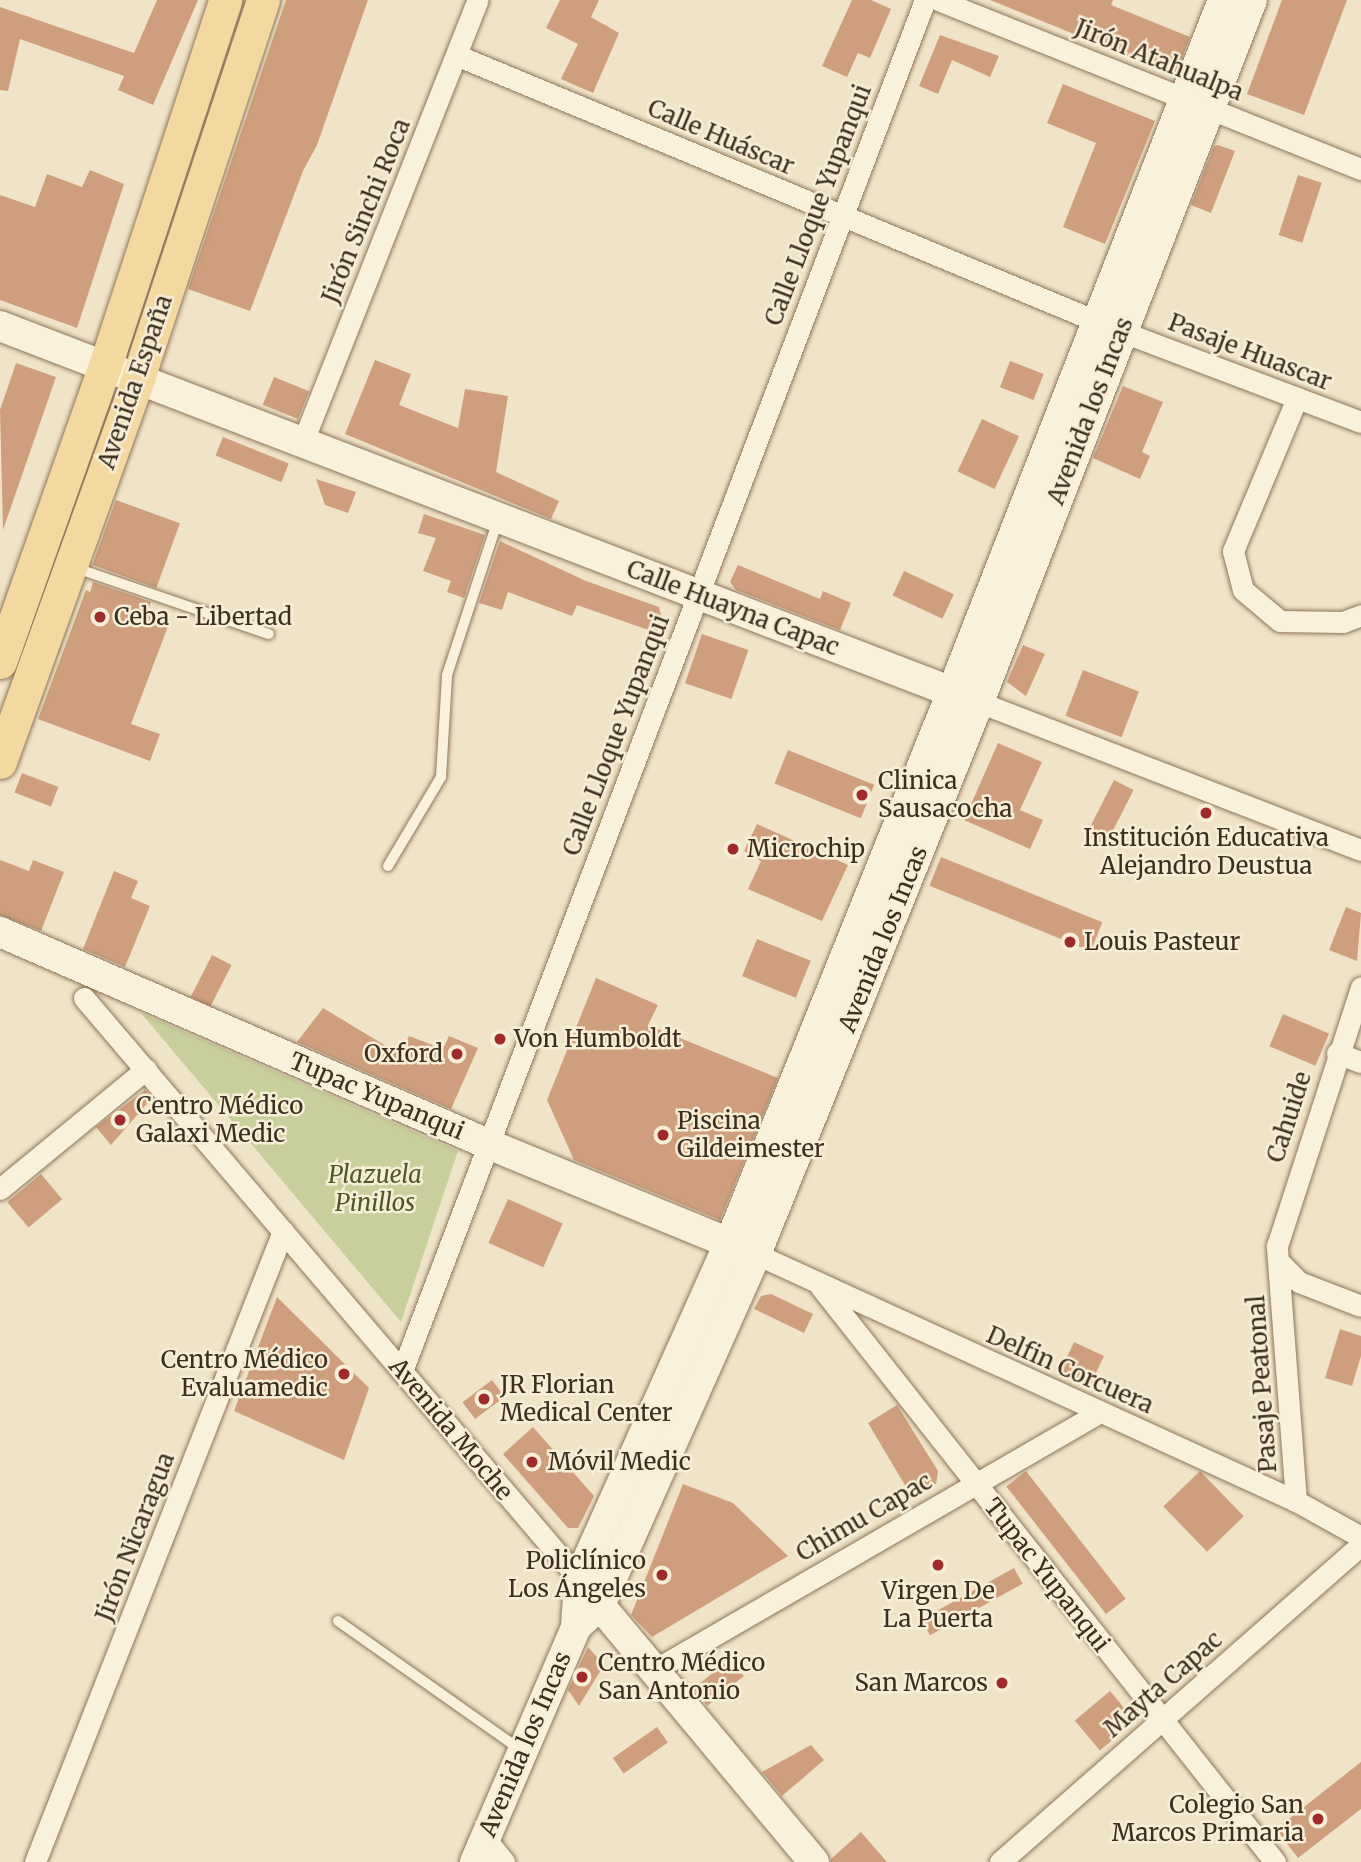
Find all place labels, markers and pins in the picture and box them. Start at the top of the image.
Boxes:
place label: Ceba - Libertad [114,603,292,631]
marker: Ceba - Libertad [92,609,108,625]
place label: Clinica Sausacocha [878,767,1012,823]
marker: Clinica Sausacocha [852,785,872,805]
marker: Institución Educativa Alejandro Deustua [1198,805,1214,821]
place label: Institución Educativa Alejandro Deustua [1083,824,1329,880]
place label: Microchip [747,835,865,863]
marker: Microchip [725,841,741,857]
place label: Louis Pasteur [1084,928,1240,956]
marker: Louis Pasteur [1062,934,1078,950]
place label: Von Humboldt [514,1025,681,1053]
marker: Von Humboldt [492,1031,508,1047]
place label: Oxford [364,1040,443,1068]
marker: Oxford [449,1046,465,1062]
place label: Centro Médico Galaxi Medic [136,1092,303,1148]
place label: Piscina Gildeimester [677,1107,825,1163]
marker: Centro Médico Galaxi Medic [110,1110,130,1130]
marker: Piscina Gildeimester [655,1127,671,1143]
place label: Centro Médico Evaluamedic [161,1346,328,1402]
marker: Centro Médico Evaluamedic [334,1364,354,1384]
place label: JR Florian Medical Center [500,1371,672,1427]
marker: JR Florian Medical Center [474,1389,494,1409]
place label: Móvil Medic [548,1448,691,1476]
marker: Móvil Medic [522,1452,542,1472]
place label: Policlínico Los Ángeles [508,1547,646,1603]
marker: Virgen De La Puerta [930,1557,946,1573]
marker: Policlínico Los Ángeles [652,1565,672,1585]
place label: Virgen De La Puerta [881,1577,995,1633]
place label: Centro Médico San Antonio [598,1649,765,1705]
marker: Centro Médico San Antonio [572,1667,592,1687]
place label: San Marcos [854,1669,988,1697]
marker: San Marcos [994,1675,1010,1691]
place label: Colegio San Marcos Primaria [1112,1791,1304,1847]
marker: Colegio San Marcos Primaria [1310,1811,1326,1827]

